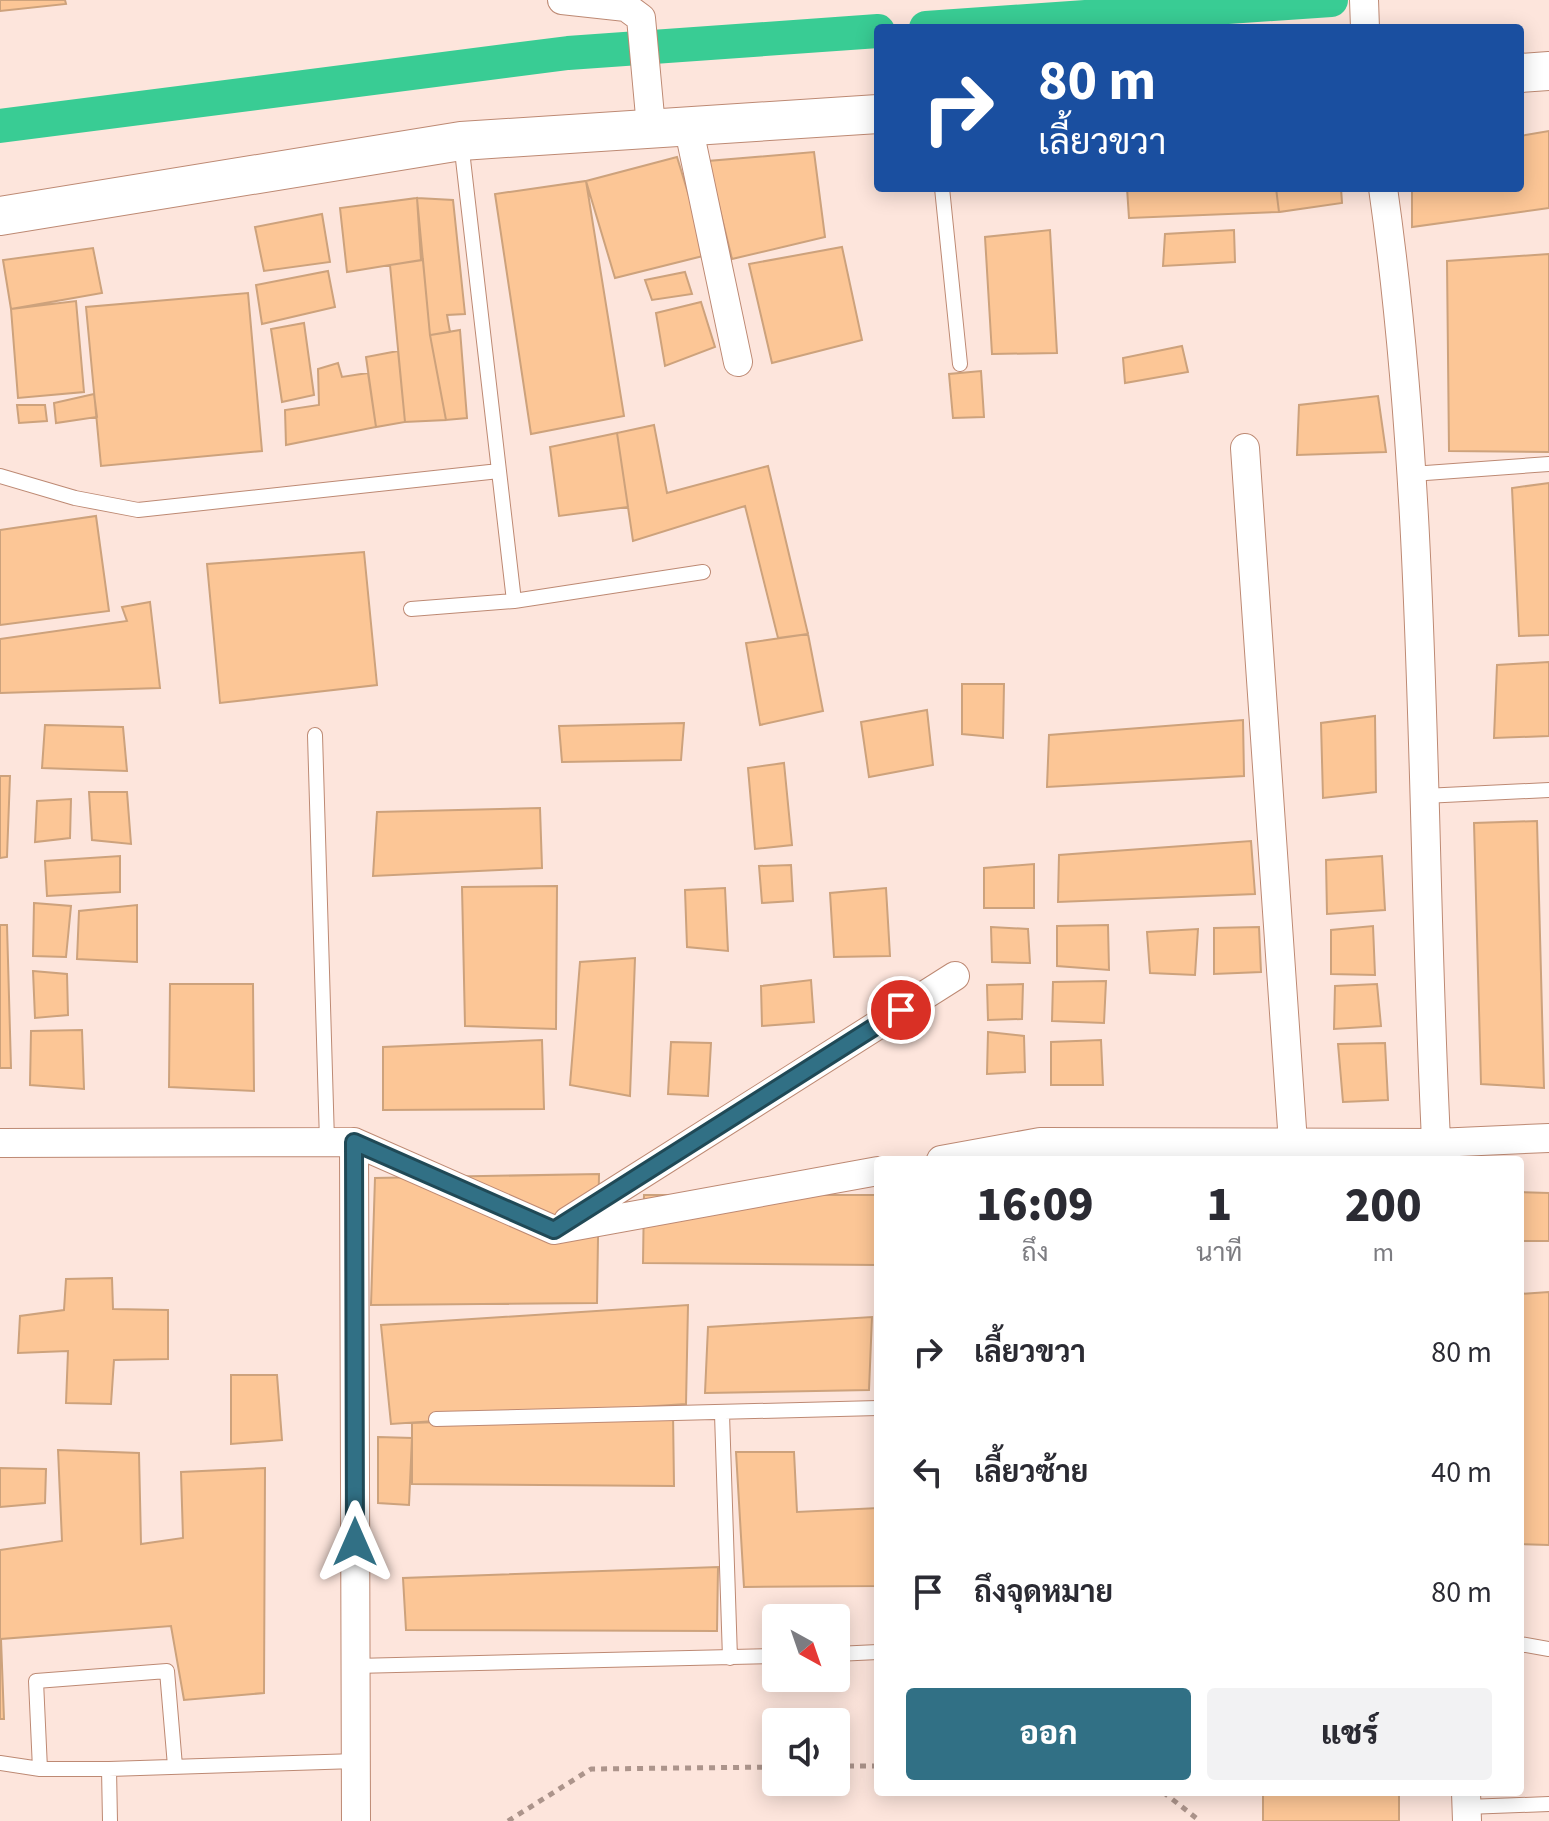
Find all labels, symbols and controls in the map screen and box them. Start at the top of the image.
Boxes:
text: 80 m [1038,42,1156,121]
icon: right [906,56,1010,160]
text: เลี้ยวขวา [1038,117,1166,168]
pin [867,976,935,1044]
icon: arrive [879,988,923,1032]
text: 16:09 [976,1171,1094,1239]
text: 1 [1206,1171,1232,1239]
text: 200 [1345,1172,1422,1240]
text: ถึง [1022,1234,1049,1271]
text: นาที [1196,1234,1242,1271]
text: m [1372,1234,1394,1271]
icon: right [906,1330,950,1374]
text: เลี้ยวขวา [974,1331,1086,1374]
text: 80 m [1431,1331,1492,1374]
icon: left [906,1450,950,1494]
text: เลี้ยวซ้าย [974,1451,1088,1494]
text: 40 m [1431,1451,1492,1494]
position arrow [313,1500,397,1584]
icon: arrive [906,1570,950,1614]
text: ถึงจุดหมาย [974,1571,1113,1614]
text: 80 m [1431,1571,1492,1614]
north arrow [762,1604,850,1692]
map controls [762,1604,850,1796]
button: ออก [906,1688,1191,1780]
button: แชร์ [1207,1688,1492,1780]
button: sound [762,1708,850,1796]

